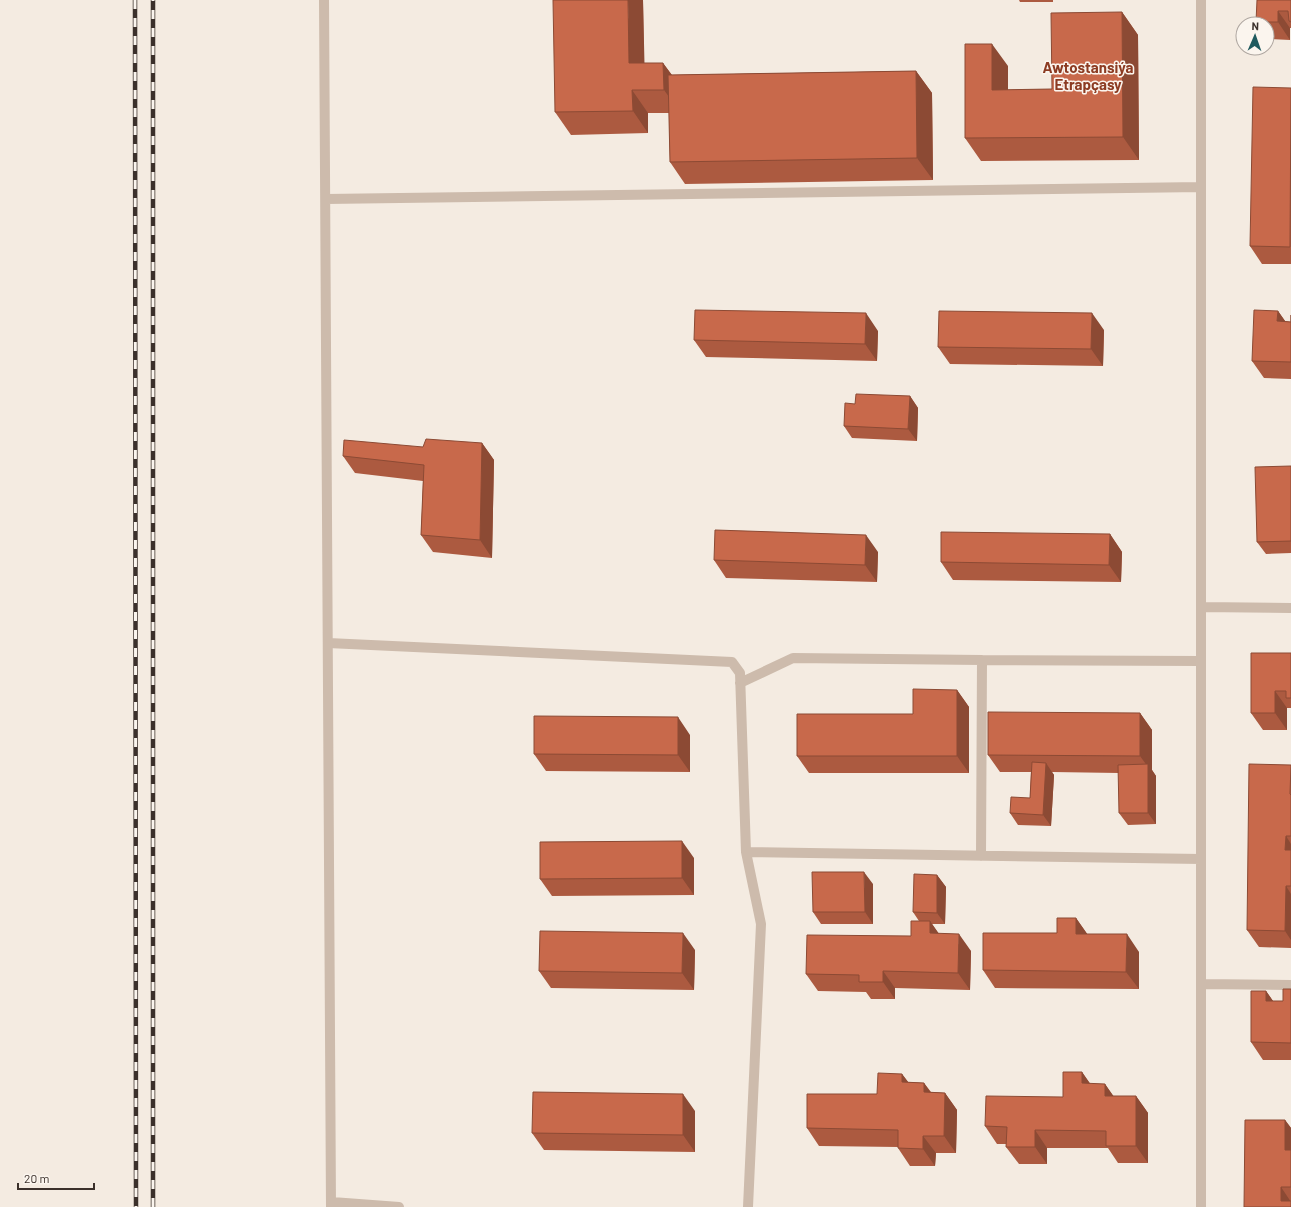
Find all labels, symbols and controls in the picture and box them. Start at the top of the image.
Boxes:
north arrow [1235,16,1275,56]
text: N [1251,19,1259,32]
district label: Awtostansiýa Etrapçasy [1043,58,1133,93]
scale bar [18,1165,94,1191]
text: 20 m [24,1171,50,1185]

